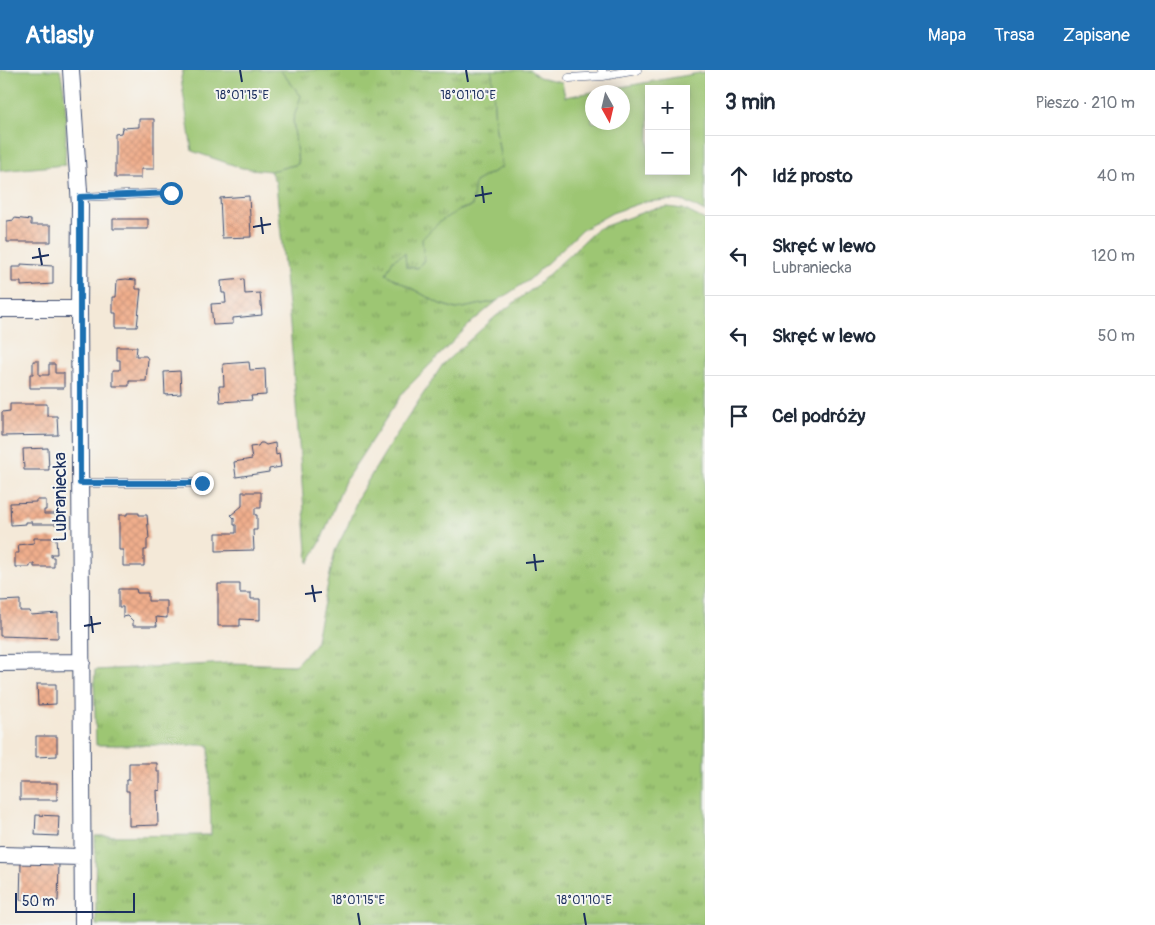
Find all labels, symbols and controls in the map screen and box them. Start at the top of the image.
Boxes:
text: Atlasly [25,21,94,50]
text: Mapa [928,24,966,47]
text: Trasa [994,24,1035,47]
text: Zapisane [1063,24,1130,47]
north arrow [585,85,630,130]
map controls [645,85,690,175]
button: + [645,85,690,130]
text: 18°01'15"E [215,88,269,103]
text: 18°01'10"E [440,88,496,103]
text: 3 min [725,89,775,116]
text: Pieszo · 210 m [1035,93,1135,113]
button: − [645,130,690,175]
icon: ahead [725,162,753,190]
text: Idź prosto [772,164,853,188]
text: 40 m [1097,166,1135,186]
route start [160,182,183,205]
text: Skręć w lewo [772,234,876,258]
icon: left [725,242,753,270]
text: 120 m [1091,246,1135,266]
text: Lubraniecka [772,258,852,278]
icon: left [725,322,753,350]
text: Skręć w lewo [772,324,876,348]
text: 50 m [1098,326,1135,346]
icon: arrive [725,402,753,430]
text: Cel podróży [772,404,865,428]
street label: Lubraniecka [49,452,72,542]
route end [191,472,214,495]
scale bar [15,890,135,913]
text: 50 m [22,893,55,910]
text: 18°01'15"E [331,893,385,908]
text: 18°01'10"E [556,893,612,908]

